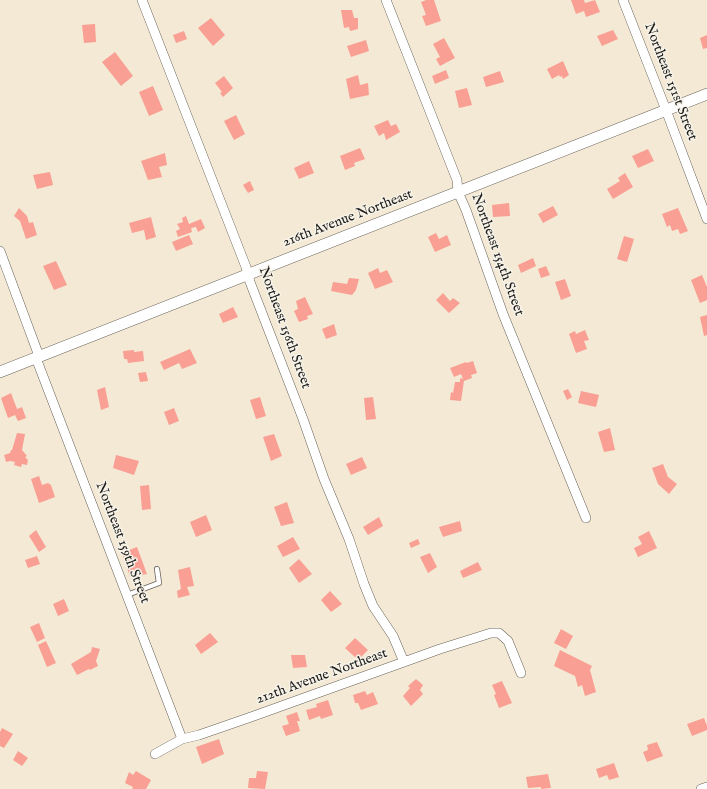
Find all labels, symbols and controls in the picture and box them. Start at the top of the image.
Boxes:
street label: Northeast 151st Street [640,21,700,143]
street label: 216th Avenue Northeast [281,186,415,252]
street label: Northeast 154th Street [467,192,527,318]
street label: Northeast 156th Street [254,265,314,391]
street label: Northeast 159th Street [91,480,153,606]
street label: 212th Avenue Northeast [254,645,390,709]

